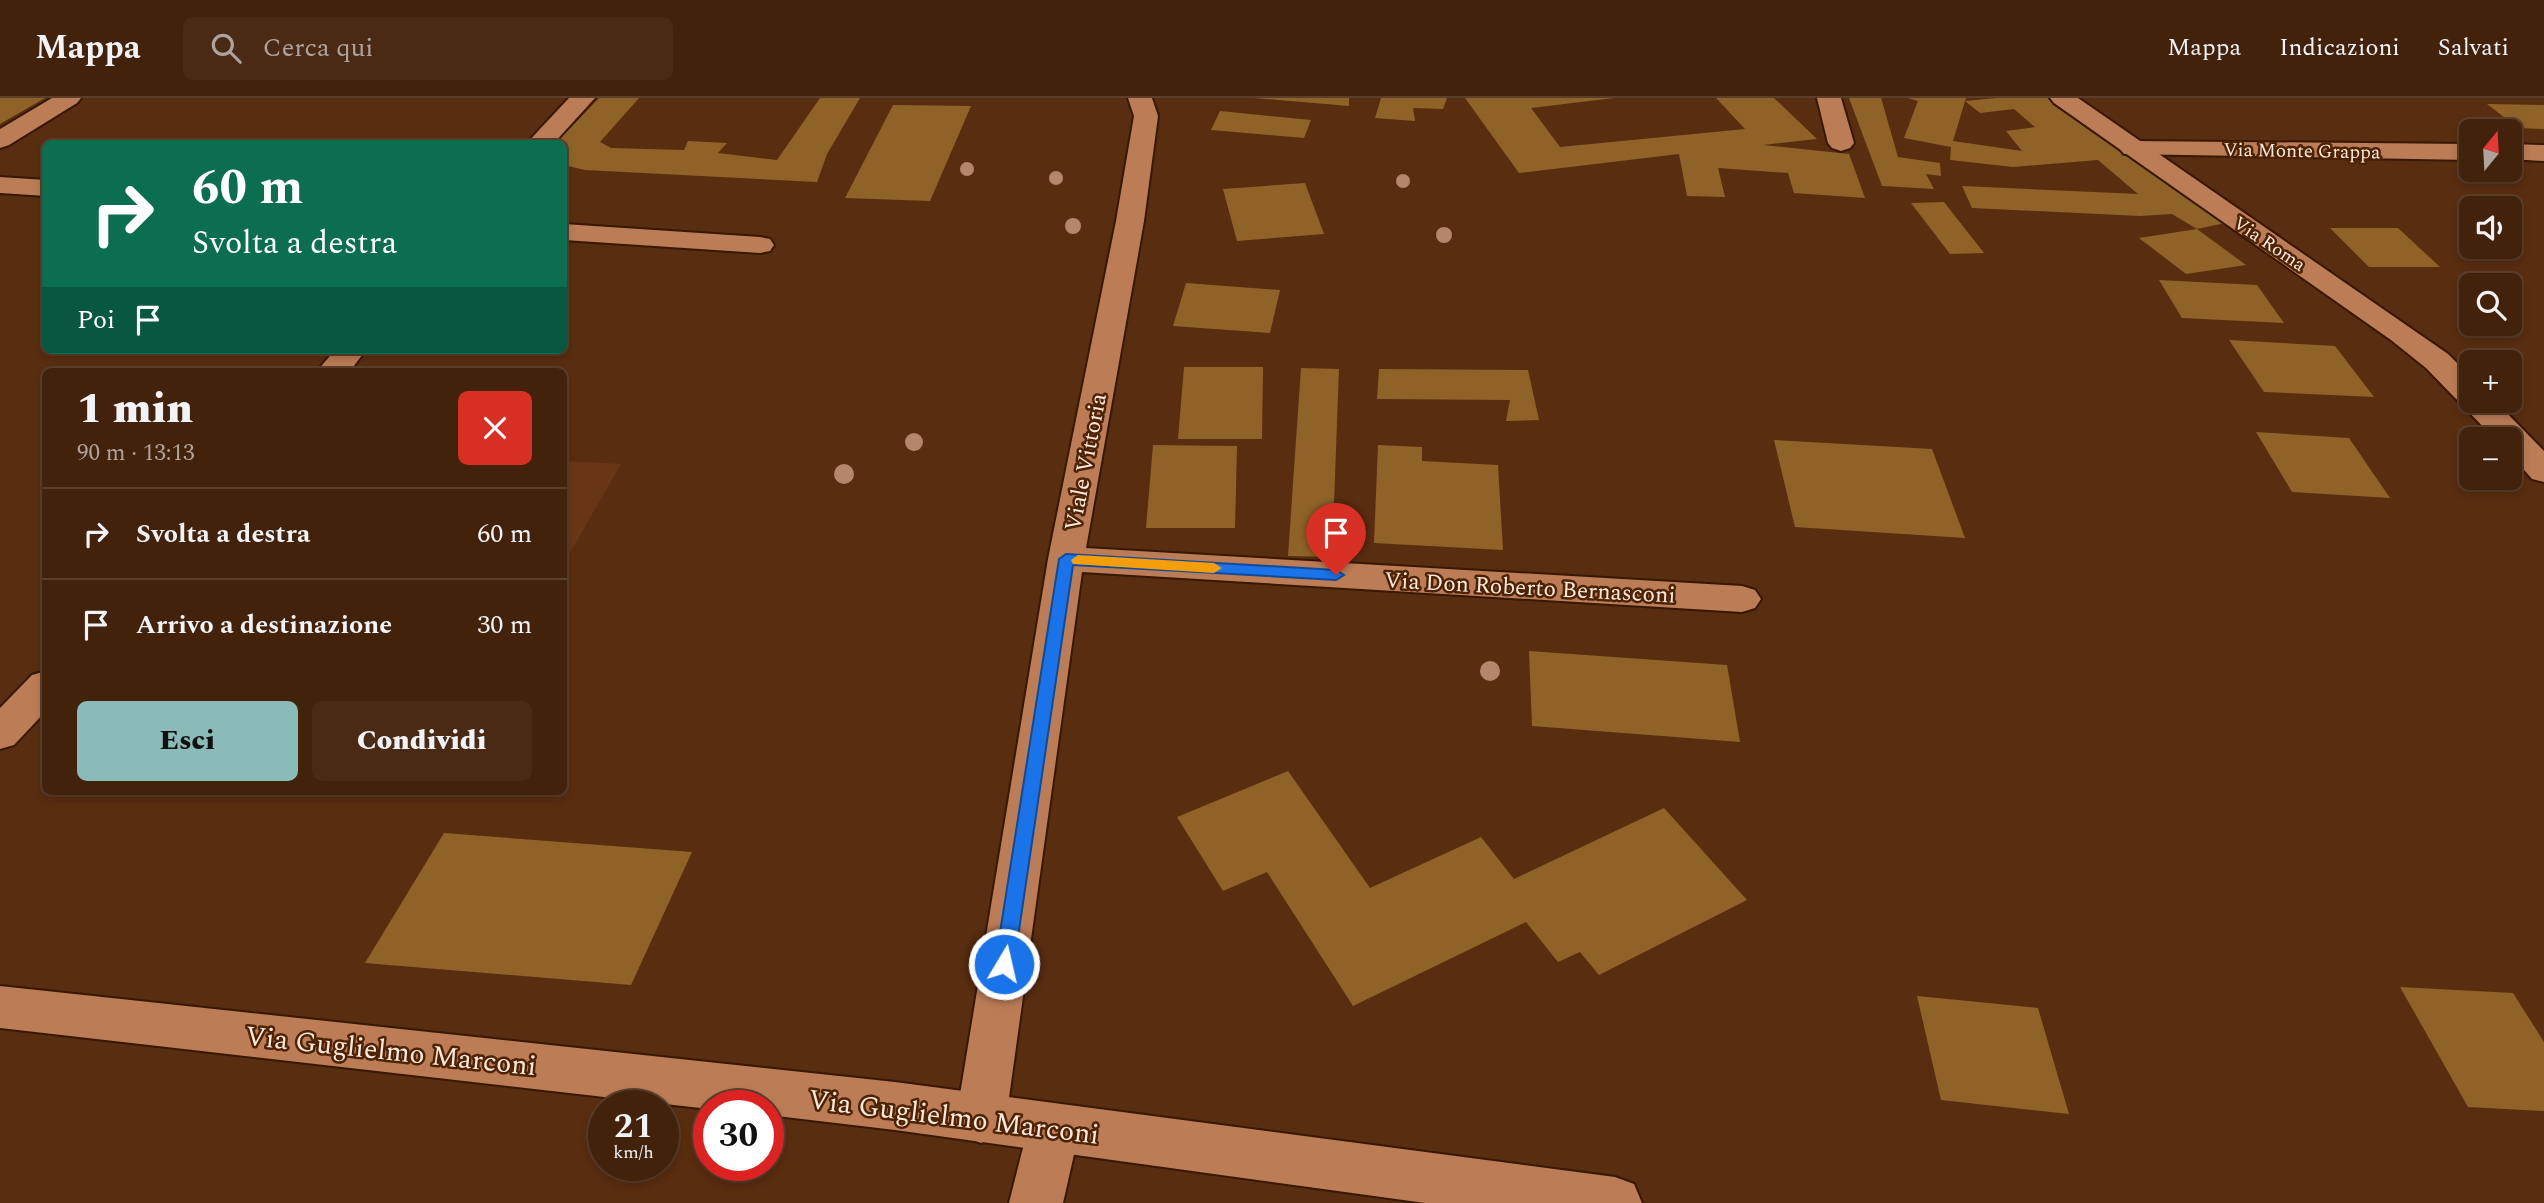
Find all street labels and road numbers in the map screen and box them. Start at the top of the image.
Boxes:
street label: Via Monte Grappa [2223,136,2381,167]
street label: Via Roma [2227,209,2312,280]
street label: Viale Vittoria [1056,390,1117,534]
street label: Via Don Roberto Bernasconi [1383,563,1676,614]
street label: Via Guglielmo Marconi [243,1015,539,1088]
street label: Via Guglielmo Marconi [806,1078,1102,1157]

